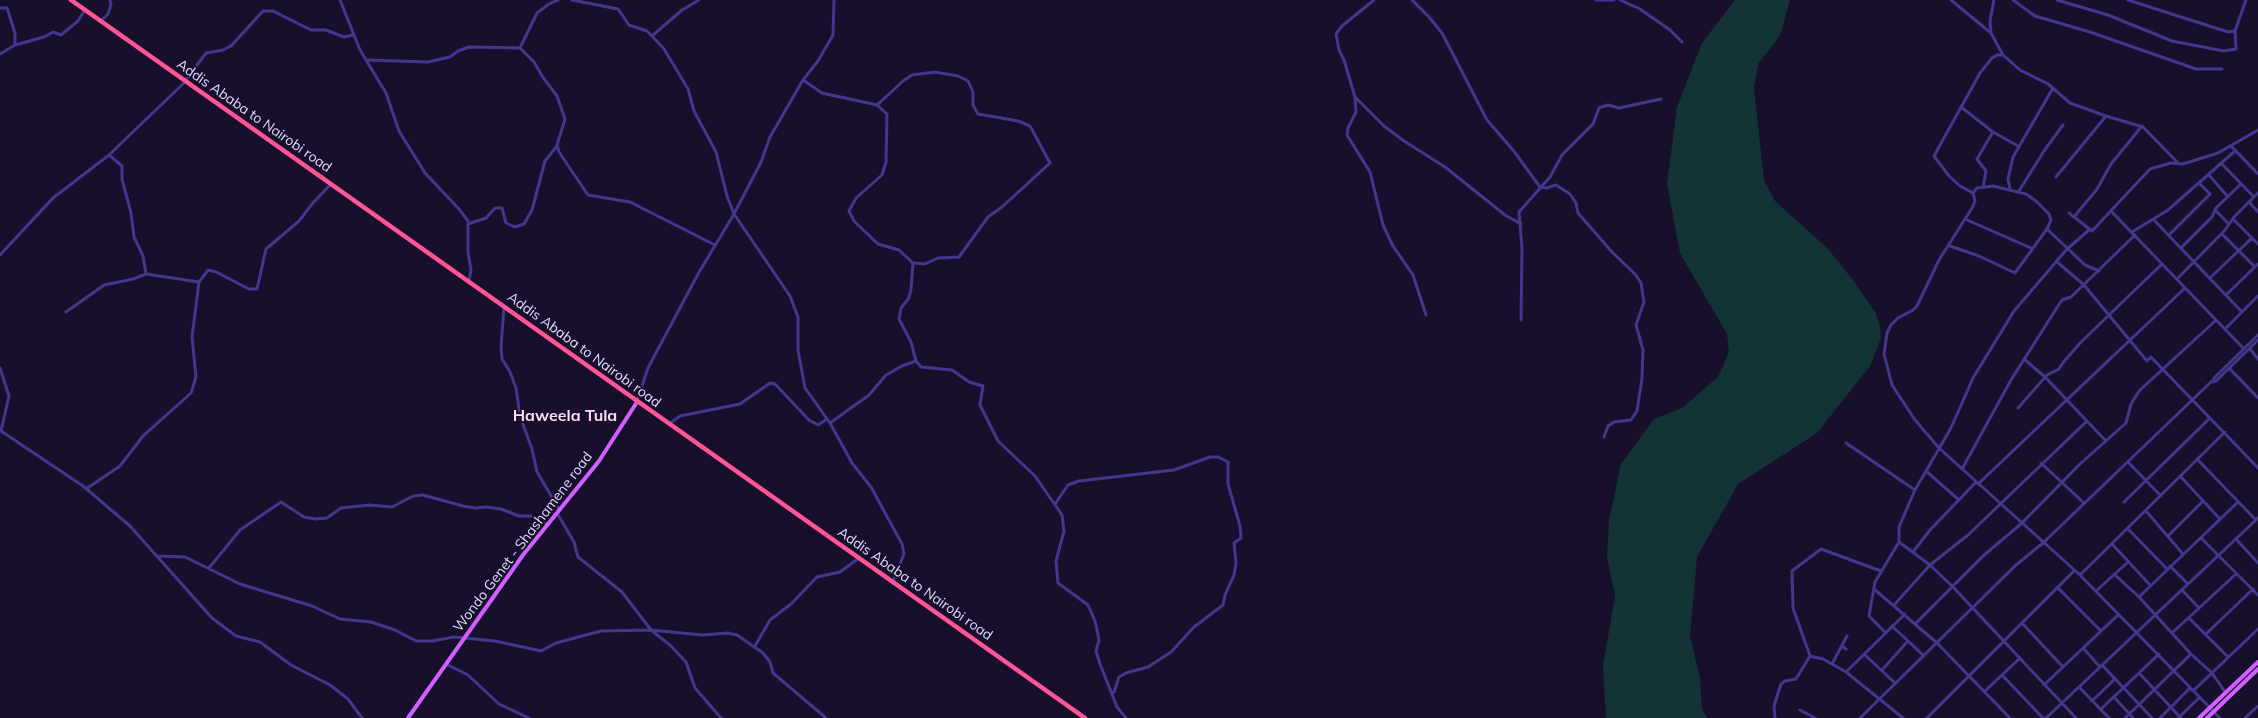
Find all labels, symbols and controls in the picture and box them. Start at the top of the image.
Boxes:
street label: Addis Ababa to Nairobi road [173,56,335,176]
street label: Addis Ababa to Nairobi road [504,289,664,411]
district label: Haweela Tula [513,406,617,426]
street label: Wondo Genet - Shashamene road [450,449,596,635]
street label: Addis Ababa to Nairobi road [834,524,996,644]

